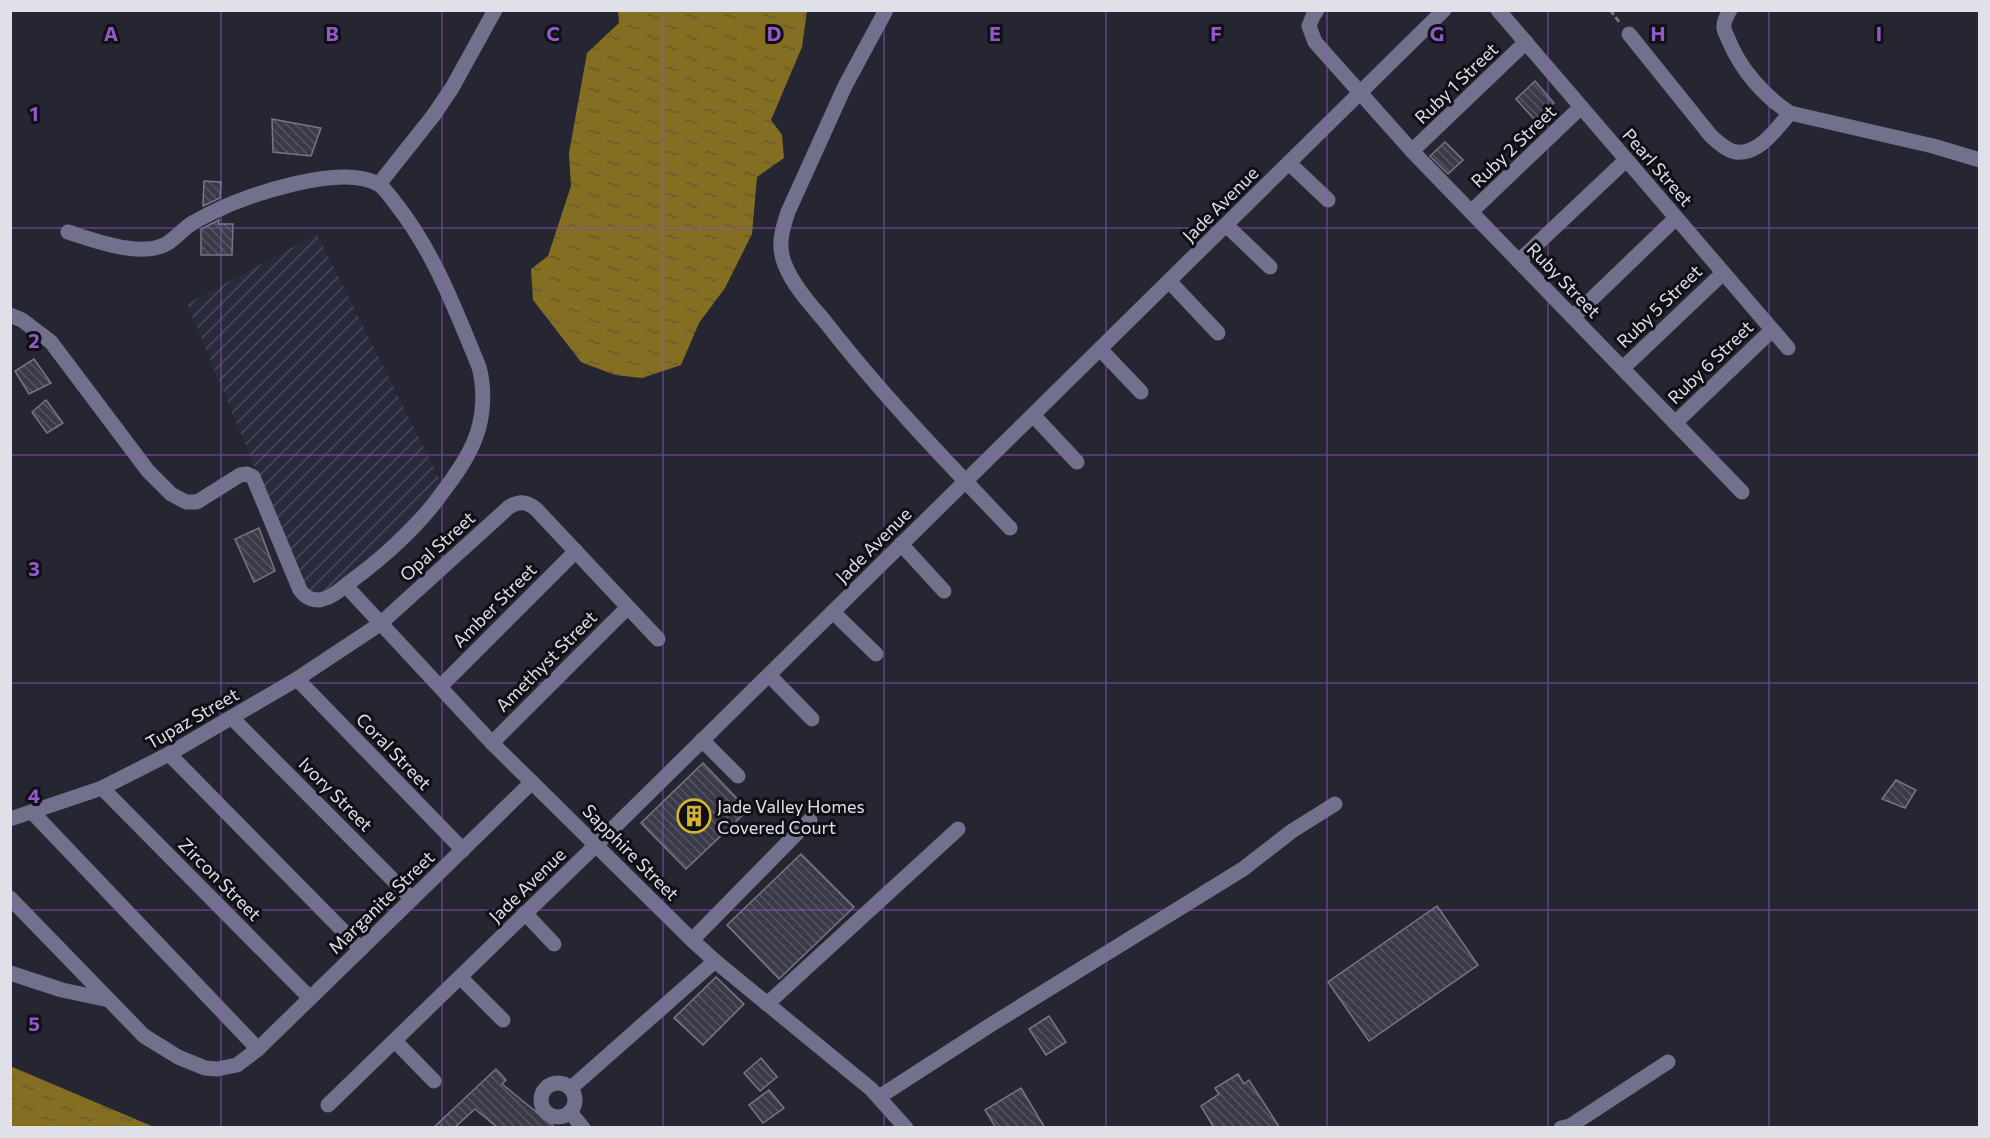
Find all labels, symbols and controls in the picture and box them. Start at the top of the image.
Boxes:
text: A [104,21,118,45]
text: B [325,21,339,45]
text: C [546,21,560,45]
text: D [767,21,781,45]
text: E [989,21,1001,45]
text: F [1210,21,1222,45]
text: G [1430,21,1444,45]
text: H [1651,21,1666,45]
text: I [1876,21,1882,45]
street label: Ruby 1 Street [1410,38,1502,128]
street label: Ruby 2 Street [1466,100,1560,192]
text: 1 [29,101,39,125]
street label: Pearl Street [1618,124,1698,210]
street label: Jade Avenue [1178,162,1262,246]
street label: Ruby Street [1523,238,1605,322]
street label: Ruby 5 Street [1612,260,1706,352]
street label: Ruby 6 Street [1663,316,1757,408]
text: 2 [28,328,40,352]
street label: Jade Avenue [831,503,915,587]
street label: Opal Street [395,506,479,586]
text: 3 [28,556,40,580]
street label: Amber Street [447,558,541,652]
street label: Amethyst Street [491,606,601,716]
street label: Tupaz Street [142,683,242,753]
street label: Coral Street [352,708,436,794]
street label: Ivory Street [294,752,378,836]
text: 4 [28,783,40,807]
place label: Jade Valley Homes Covered Court [717,795,865,838]
building icon: Jade Valley Homes Covered Court [676,798,712,834]
street label: Sapphire Street [578,799,684,905]
street label: Zircon Street [174,833,266,925]
street label: Jade Avenue [484,843,570,927]
street label: Marganite Street [323,846,439,958]
text: 5 [28,1011,40,1035]

